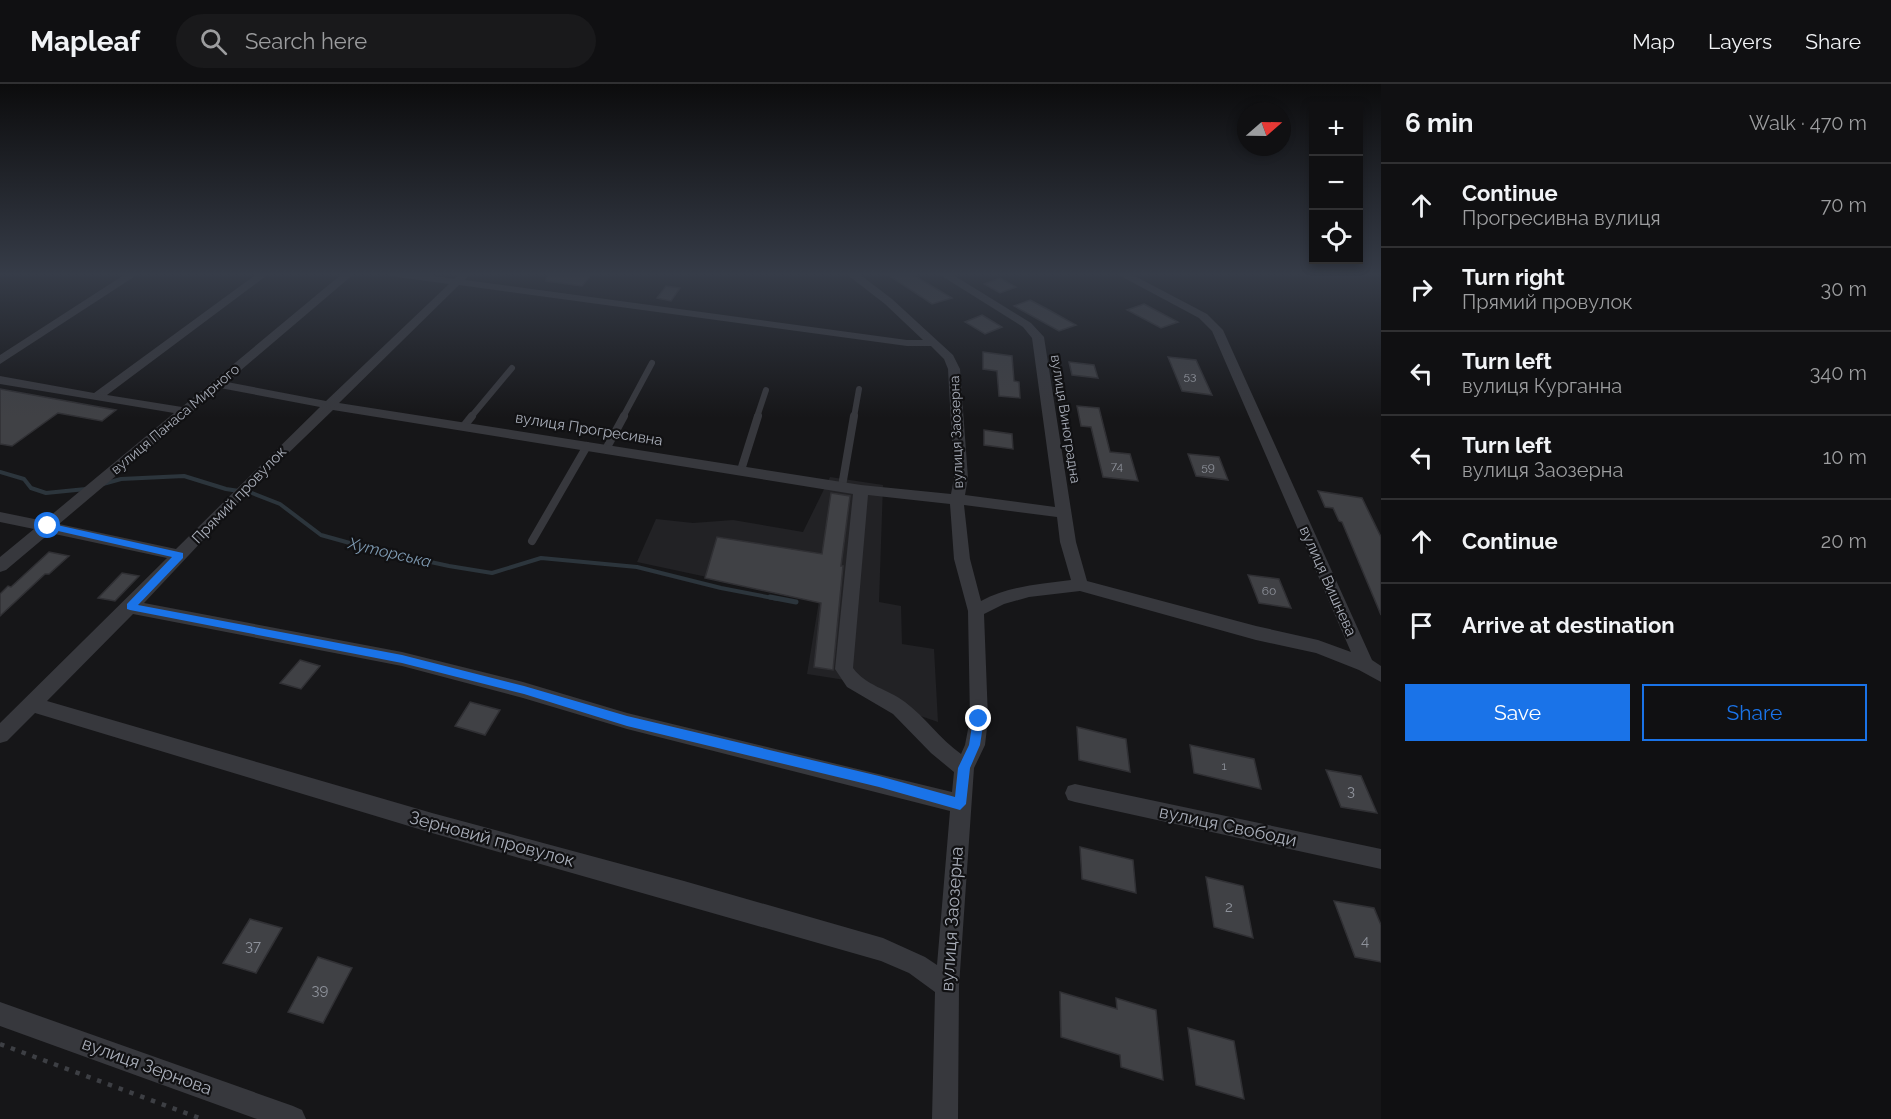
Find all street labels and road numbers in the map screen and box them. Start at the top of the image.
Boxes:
street label: вулиця Виноградна [1048,353,1084,485]
street label: вулиця Панаса Мирного [108,361,242,477]
street label: вулиця Заозерна [946,375,966,489]
street label: вулиця Прогресивна [514,408,664,450]
street label: Прямий провулок [188,443,290,547]
street label: вулиця Вишнева [1296,523,1360,639]
street label: вулиця Свободи [1157,801,1299,850]
street label: Зерновий провулок [407,806,577,871]
street label: вулиця Заозерна [936,846,967,992]
street label: вулиця Зернова [79,1032,215,1099]

